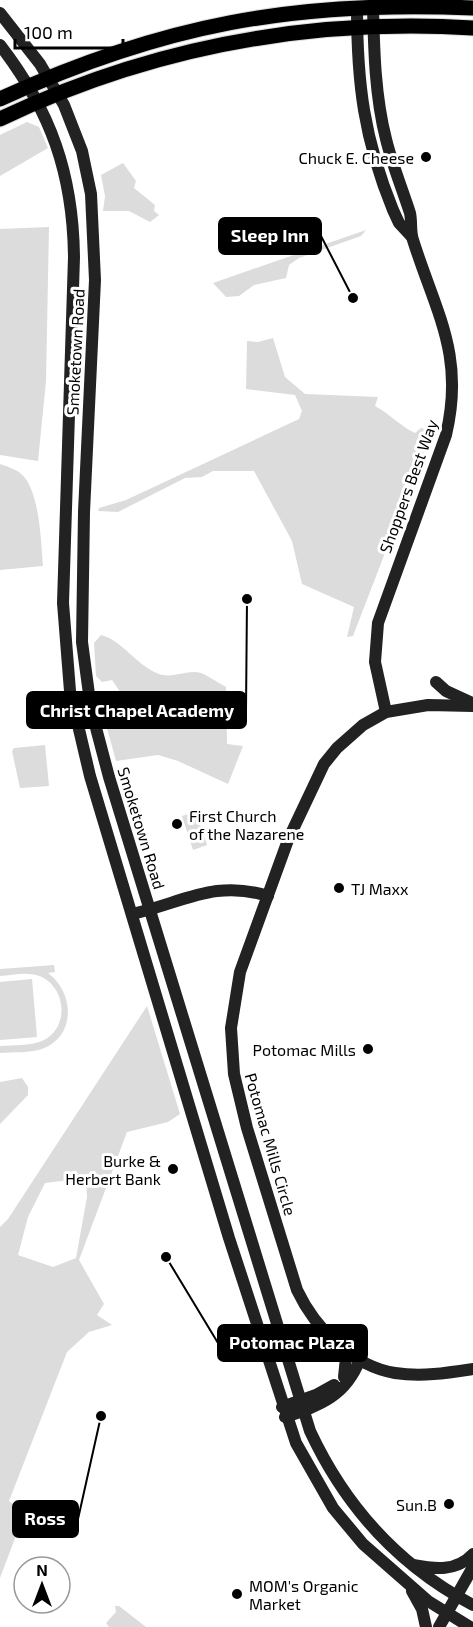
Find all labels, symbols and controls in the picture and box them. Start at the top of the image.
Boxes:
scale bar [15,12,123,50]
text: 100 m [24,21,73,43]
place label: Chuck E. Cheese [299,148,414,167]
marker: Chuck E. Cheese [419,150,433,164]
callout: Sleep Inn [219,218,321,254]
text: Sleep Inn [231,224,309,246]
street label: Smoketown Road [62,288,88,416]
street label: Shoppers Best Way [375,416,441,555]
callout: Christ Chapel Academy [27,692,246,728]
text: Christ Chapel Academy [40,699,235,721]
street label: Smoketown Road [114,765,170,891]
place label: First Church of the Nazarene [189,806,304,843]
marker: First Church of the Nazarene [170,817,184,831]
place label: TJ Maxx [351,879,409,898]
marker: TJ Maxx [332,881,346,895]
place label: Potomac Mills [253,1040,356,1059]
marker: Potomac Mills [361,1042,375,1056]
street label: Potomac Mills Circle [242,1071,300,1217]
place label: Burke & Herbert Bank [65,1151,161,1188]
marker: Burke & Herbert Bank [166,1162,180,1176]
callout: Potomac Plaza [218,1325,367,1361]
text: Potomac Plaza [229,1331,355,1353]
place label: Sun.B [396,1495,437,1514]
marker: Sun.B [442,1497,456,1511]
callout: Ross [13,1501,78,1537]
text: Ross [24,1507,66,1529]
north arrow [12,1555,72,1615]
text: N [36,1560,48,1579]
place label: MOM's Organic Market [249,1576,359,1613]
marker: MOM's Organic Market [230,1587,244,1601]

